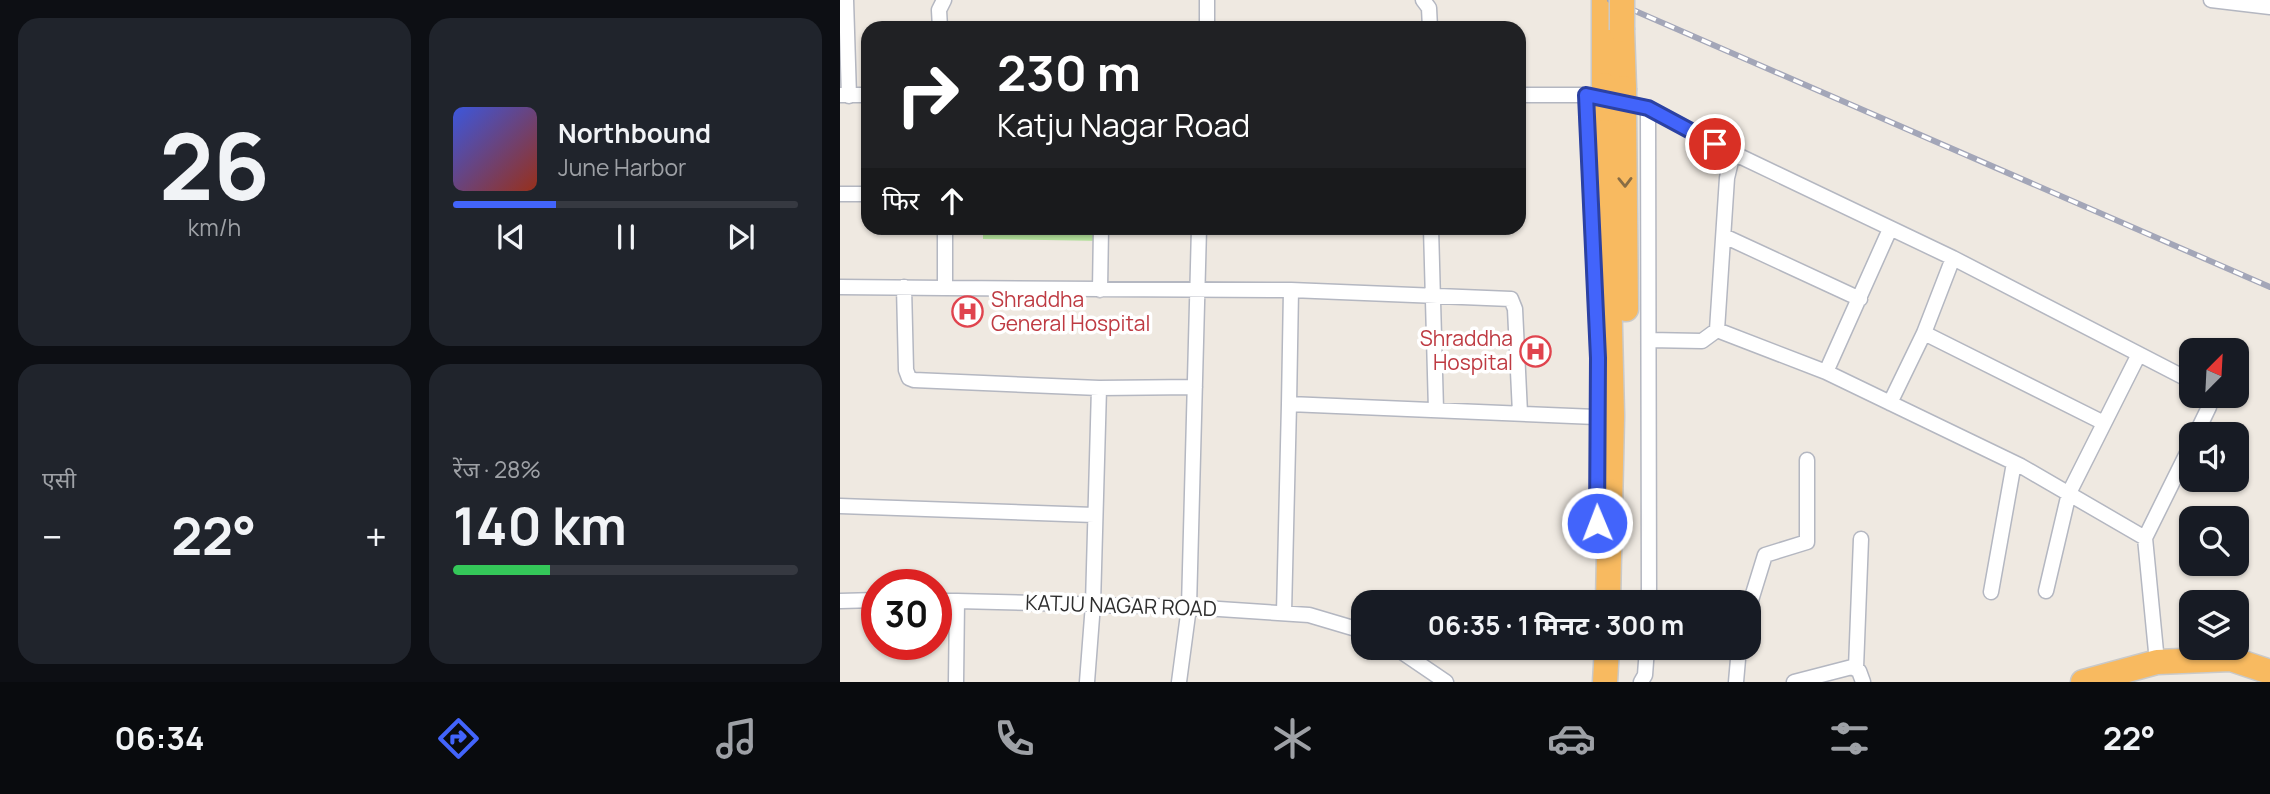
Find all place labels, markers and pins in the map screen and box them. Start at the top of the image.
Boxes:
pin [1685,114,1745,174]
place label: Shraddha General Hospital [991,285,1150,337]
hospital icon: Shraddha General Hospital [951,295,985,329]
place label: Shraddha Hospital [1420,324,1513,376]
hospital icon: Shraddha Hospital [1519,334,1553,368]

